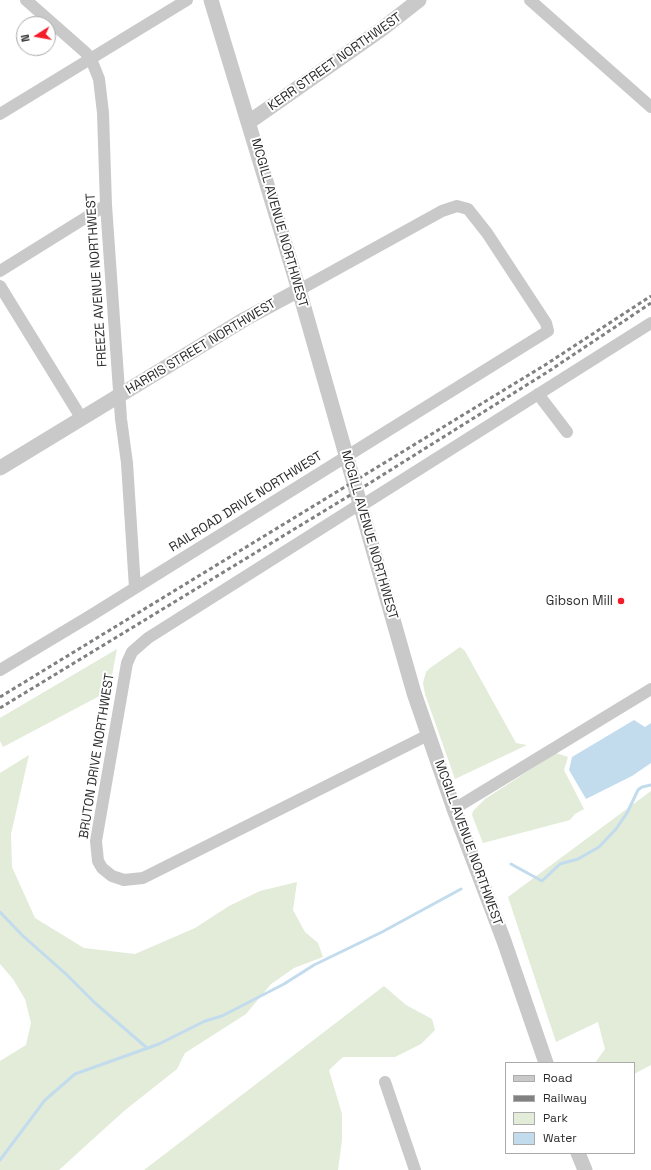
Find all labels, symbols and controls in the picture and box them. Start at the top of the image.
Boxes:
street label: KERR STREET NORTHWEST [265,10,405,114]
north arrow [16,16,56,56]
text: N [18,33,33,43]
street label: MCGILL AVENUE NORTHWEST [247,137,311,309]
street label: FREEZE AVENUE NORTHWEST [83,193,111,367]
street label: HARRIS STREET NORTHWEST [123,296,279,398]
street label: RAILROAD DRIVE NORTHWEST [166,448,326,556]
street label: MCGILL AVENUE NORTHWEST [337,449,401,621]
place label: Gibson Mill [546,593,613,609]
marker: Gibson Mill [616,596,626,606]
street label: BRUTON DRIVE NORTHWEST [76,672,118,840]
street label: MCGILL AVENUE NORTHWEST [431,758,505,928]
legend [505,1062,635,1154]
text: Road [543,1070,572,1086]
text: Railway [543,1090,587,1106]
text: Park [543,1110,568,1126]
text: Water [543,1130,577,1146]

